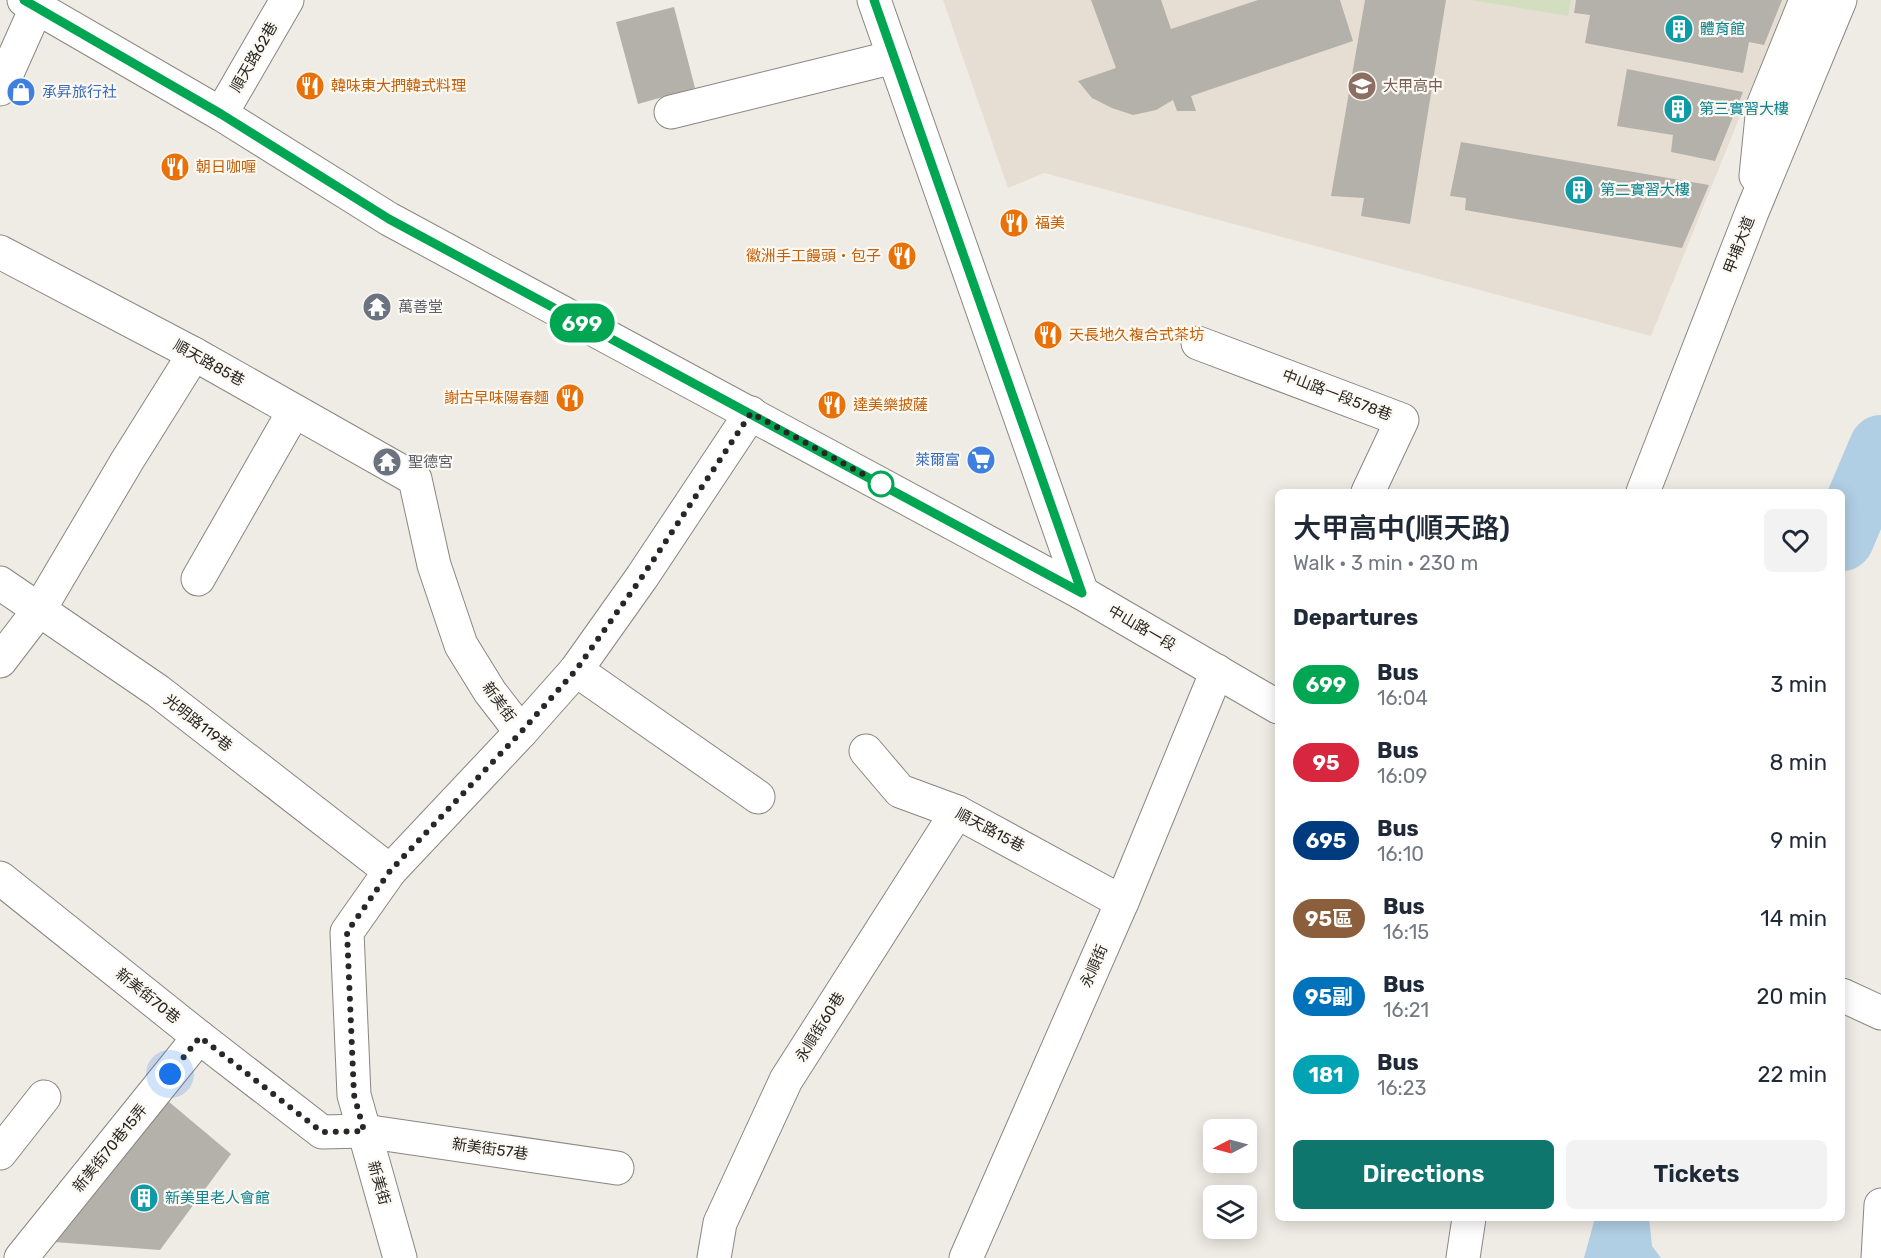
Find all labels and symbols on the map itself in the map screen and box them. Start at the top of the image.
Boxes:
building icon: 體育館 [1663,13,1695,45]
street label: 順天路62巷 [227,19,281,95]
place label: 體育館 [1700,20,1745,38]
restaurant icon: 韓味東大捫韓式料理 [294,70,326,102]
school or university icon: 大甲高中 [1346,70,1378,102]
shop icon: 承昇旅行社 [5,76,37,108]
place label: 韓味東大捫韓式料理 [331,77,466,95]
place label: 大甲高中 [1383,77,1443,95]
place label: 承昇旅行社 [42,83,117,101]
building icon: 第三實習大樓 [1662,93,1694,125]
place label: 第三實習大樓 [1699,100,1789,118]
restaurant icon: 朝日咖喱 [159,151,191,183]
place label: 朝日咖喱 [196,158,256,176]
building icon: 第二實習大樓 [1563,174,1595,206]
place label: 第二實習大樓 [1600,181,1690,199]
restaurant icon: 福美 [998,207,1030,239]
place label: 福美 [1035,214,1065,232]
street label: 甲埔大道 [1720,214,1758,276]
restaurant icon: 徽洲手工饅頭‧包子 [886,240,918,272]
place label: 徽洲手工饅頭‧包子 [746,247,881,265]
temple icon: 萬善堂 [361,291,393,323]
place label: 萬善堂 [398,298,443,316]
line badge: 699 [548,304,616,342]
restaurant icon: 天長地久複合式茶坊 [1032,319,1064,351]
place label: 天長地久複合式茶坊 [1069,326,1204,344]
street label: 順天路85巷 [170,336,248,390]
street label: 中山路一段578巷 [1280,366,1394,424]
restaurant icon: 謝古早味陽春麵 [554,382,586,414]
place label: 謝古早味陽春麵 [444,389,549,407]
restaurant icon: 達美樂披薩 [816,389,848,421]
place label: 達美樂披薩 [853,396,928,414]
supermarket icon: 萊爾富 [965,444,997,476]
temple icon: 聖德宮 [371,446,403,478]
place label: 萊爾富 [915,451,960,469]
place label: 聖德宮 [408,453,453,471]
unlabelled marker [868,471,894,497]
street label: 中山路一段 [1105,601,1179,655]
street label: 新美街 [478,679,520,725]
street label: 光明路119巷 [160,691,236,755]
street label: 順天路15巷 [953,804,1027,856]
street label: 永順街 [1077,942,1111,990]
street label: 新美街70巷 [112,965,184,1027]
street label: 永順街60巷 [792,989,848,1065]
your location [155,1059,185,1089]
street label: 新美街70巷15弄 [69,1101,151,1195]
north arrow [1203,1119,1257,1173]
street label: 新美街57巷 [451,1135,529,1163]
street label: 新美街 [364,1159,394,1207]
building icon: 新美里老人會館 [128,1182,160,1214]
place label: 新美里老人會館 [165,1189,270,1207]

